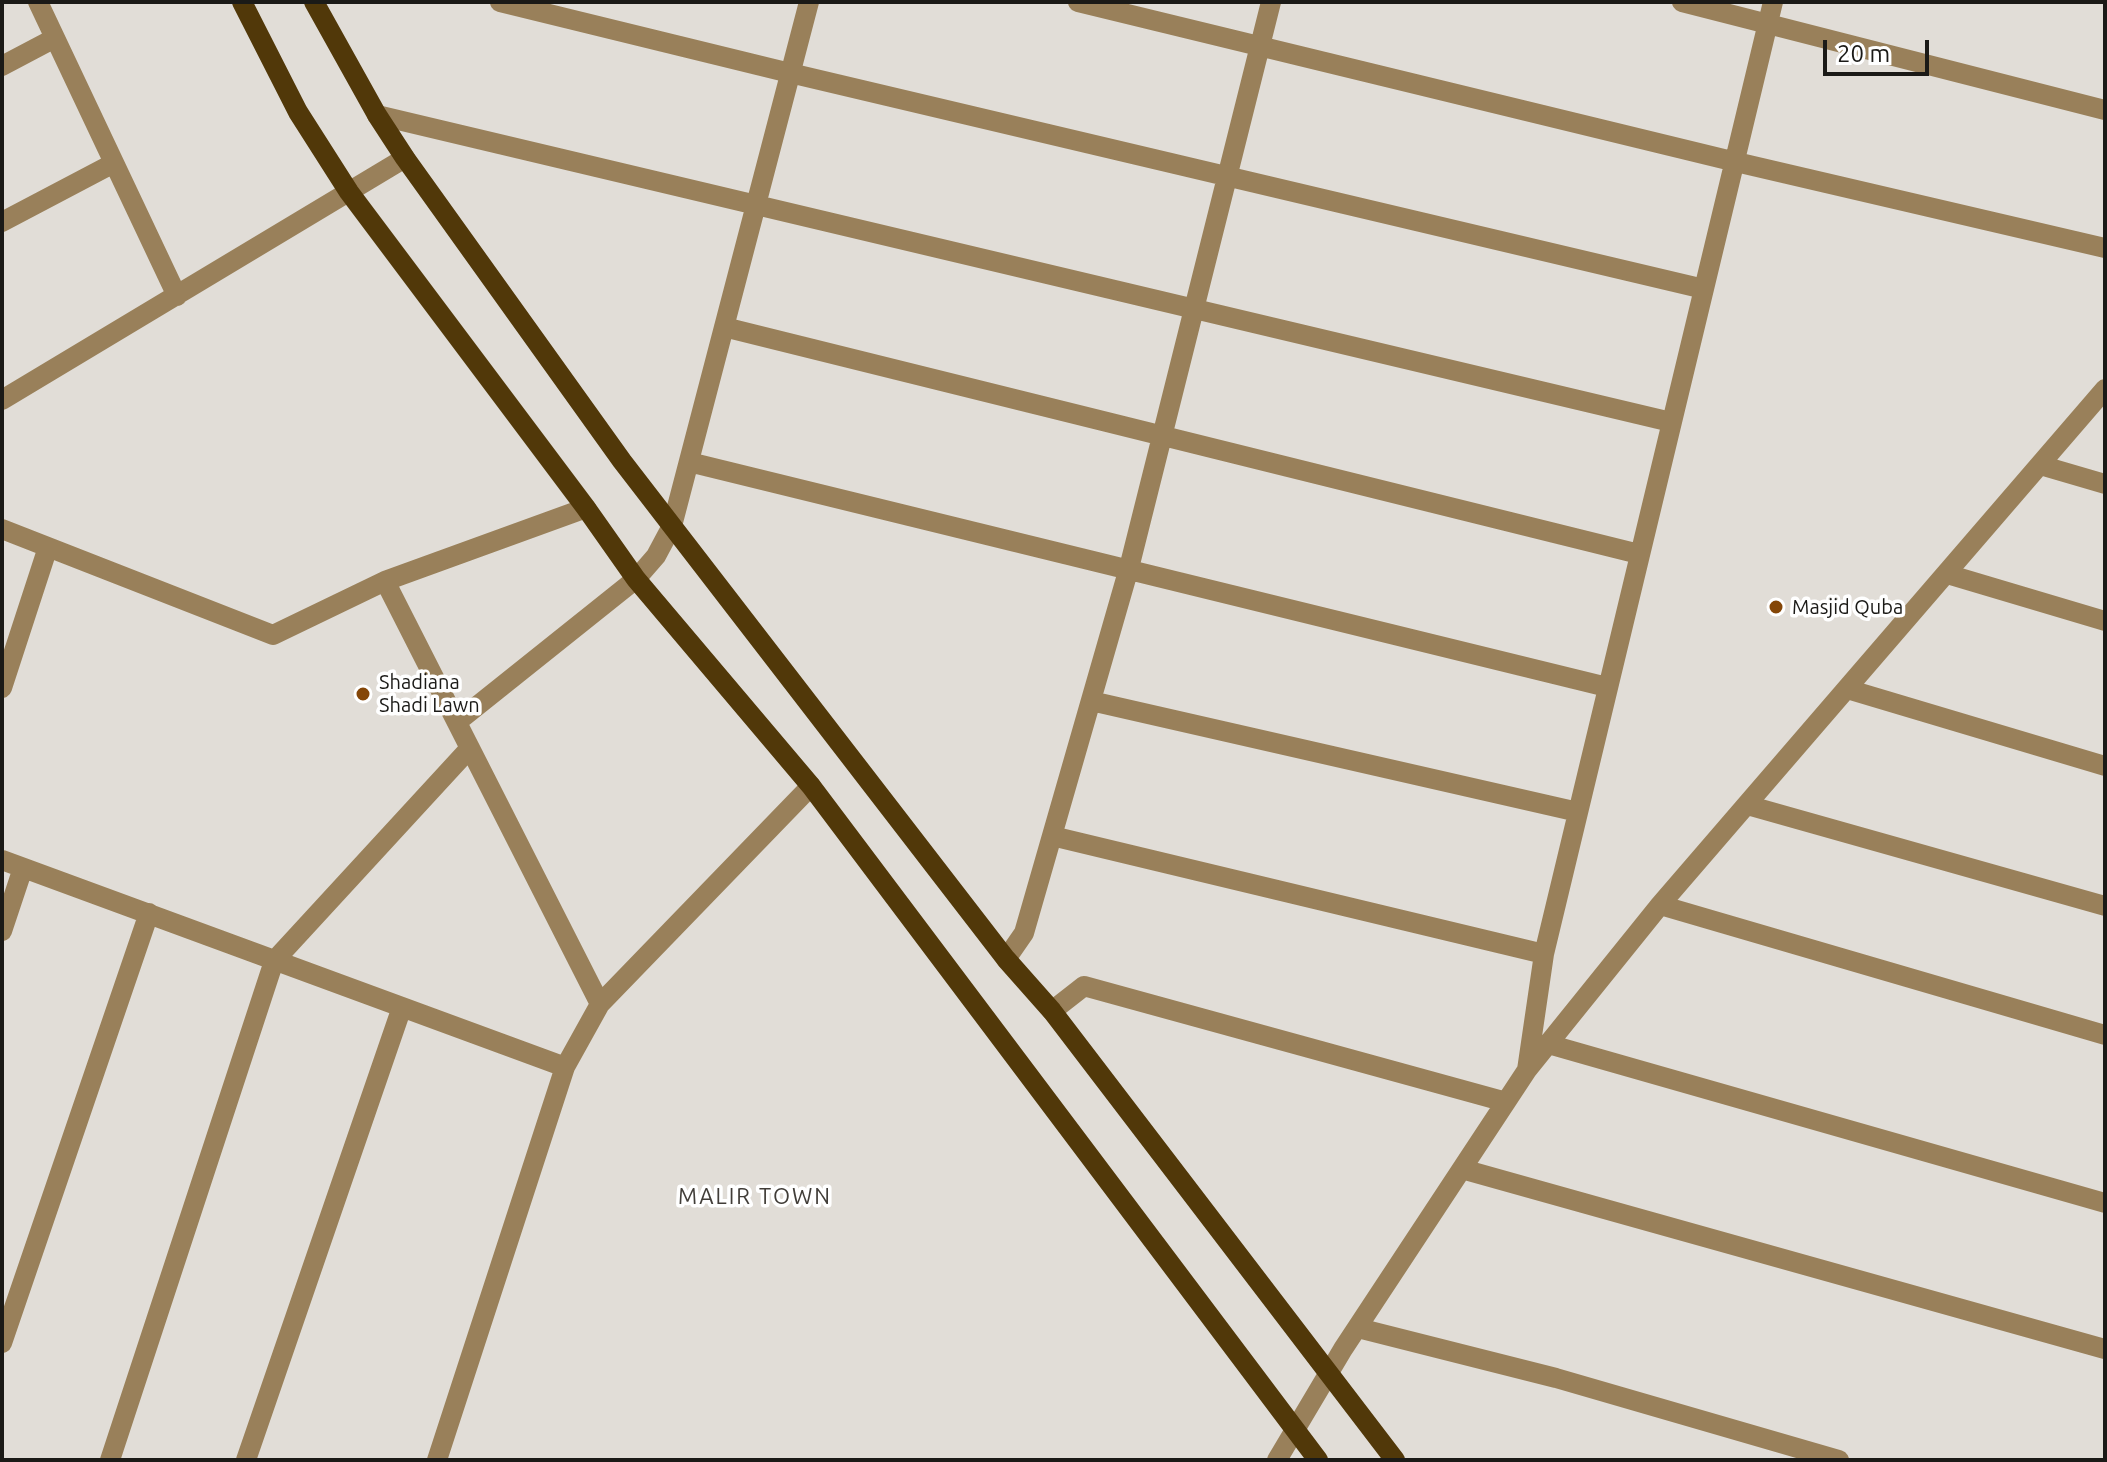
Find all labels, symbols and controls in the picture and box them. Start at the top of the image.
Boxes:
scale bar [1827,24,1933,74]
text: 20 m [1837,40,1890,67]
place label: Masjid Quba [1792,595,1903,619]
marker: Masjid Quba [1767,598,1785,616]
place label: Shadiana Shadi Lawn [379,670,480,717]
marker: Shadiana Shadi Lawn [354,685,372,703]
district label: MALIR TOWN [678,1184,832,1210]

